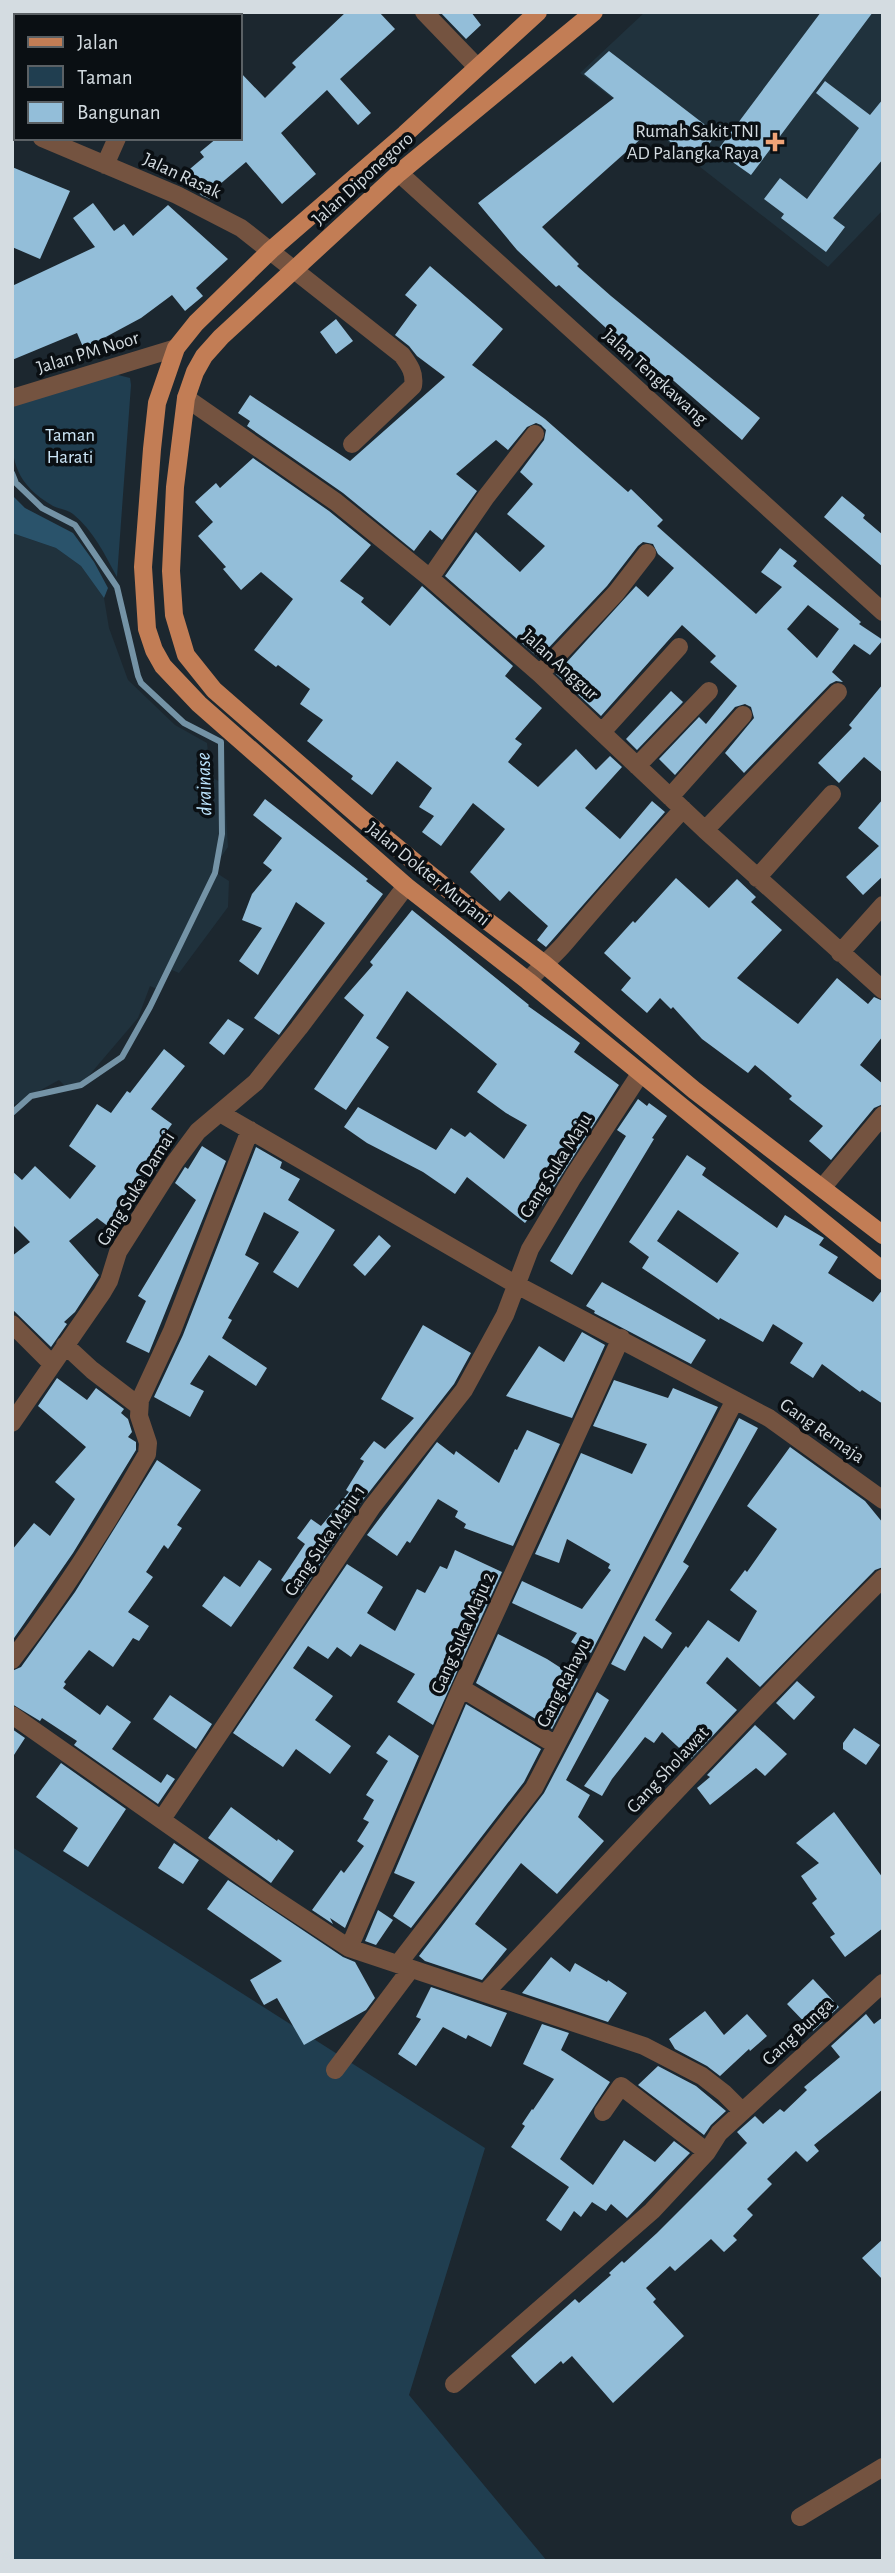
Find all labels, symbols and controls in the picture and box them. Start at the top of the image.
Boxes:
legend [14,14,242,140]
text: Jalan [77,32,118,53]
text: Taman [77,67,133,88]
text: Bangunan [77,102,161,123]
place label: Rumah Sakit TNI AD Palangka Raya [627,122,759,163]
street label: Jalan Diponegoro [309,129,417,229]
marker: Rumah Sakit TNI AD Palangka Raya [765,132,785,152]
street label: Jalan Rasak [140,150,224,202]
street label: Jalan Tengkawang [599,325,711,429]
street label: Jalan PM Noor [35,328,141,378]
park label: Taman Harati [45,426,95,467]
street label: Jalan Anggur [518,626,602,704]
water label: drainase [192,752,216,816]
street label: Jalan Dokter Murjani [363,819,493,929]
street label: Gang Suka Maju [516,1110,596,1222]
street label: Gang Suka Damai [93,1129,179,1249]
street label: Gang Remaja [776,1395,868,1467]
street label: Gang Suka Maju 1 [281,1482,369,1600]
street label: Gang Suka Maju 2 [428,1569,498,1697]
street label: Gang Rahayu [533,1635,595,1731]
street label: Gang Sholawat [623,1723,713,1817]
street label: Gang Bunga [759,1994,837,2069]

